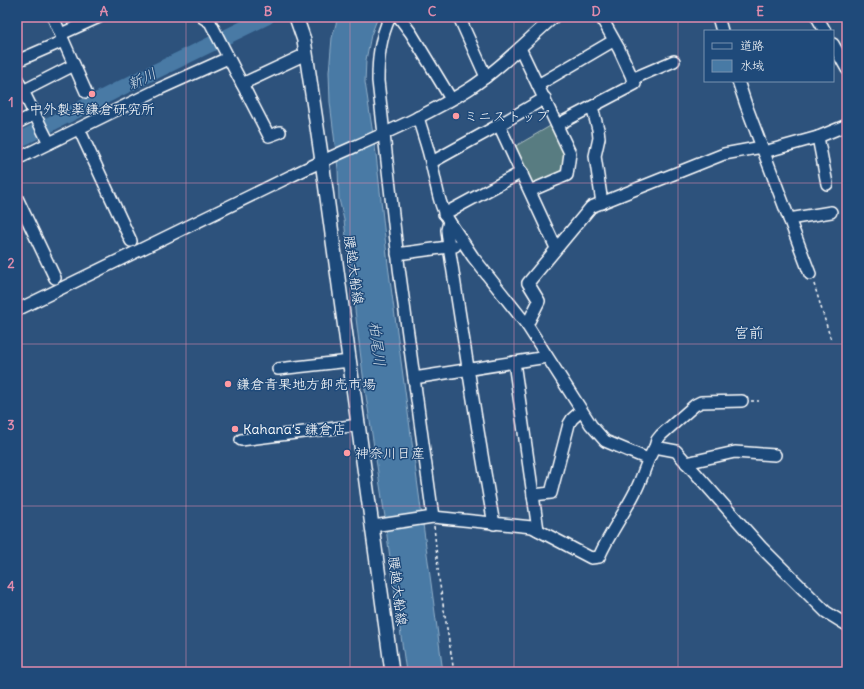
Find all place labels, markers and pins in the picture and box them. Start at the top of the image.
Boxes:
marker: 中外製薬鎌倉研究所 [87,89,97,99]
place label: 中外製薬鎌倉研究所 [29,100,155,118]
place label: ミニストップ [464,107,549,125]
marker: ミニストップ [451,111,461,121]
place label: 鎌倉青果地方卸売市場 [236,375,376,393]
marker: 鎌倉青果地方卸売市場 [223,379,233,389]
place label: Kahana’s 鎌倉店 [243,420,346,438]
marker: Kahana’s 鎌倉店 [230,424,240,434]
place label: 神奈川日産 [355,444,425,462]
marker: 神奈川日産 [342,448,352,458]

